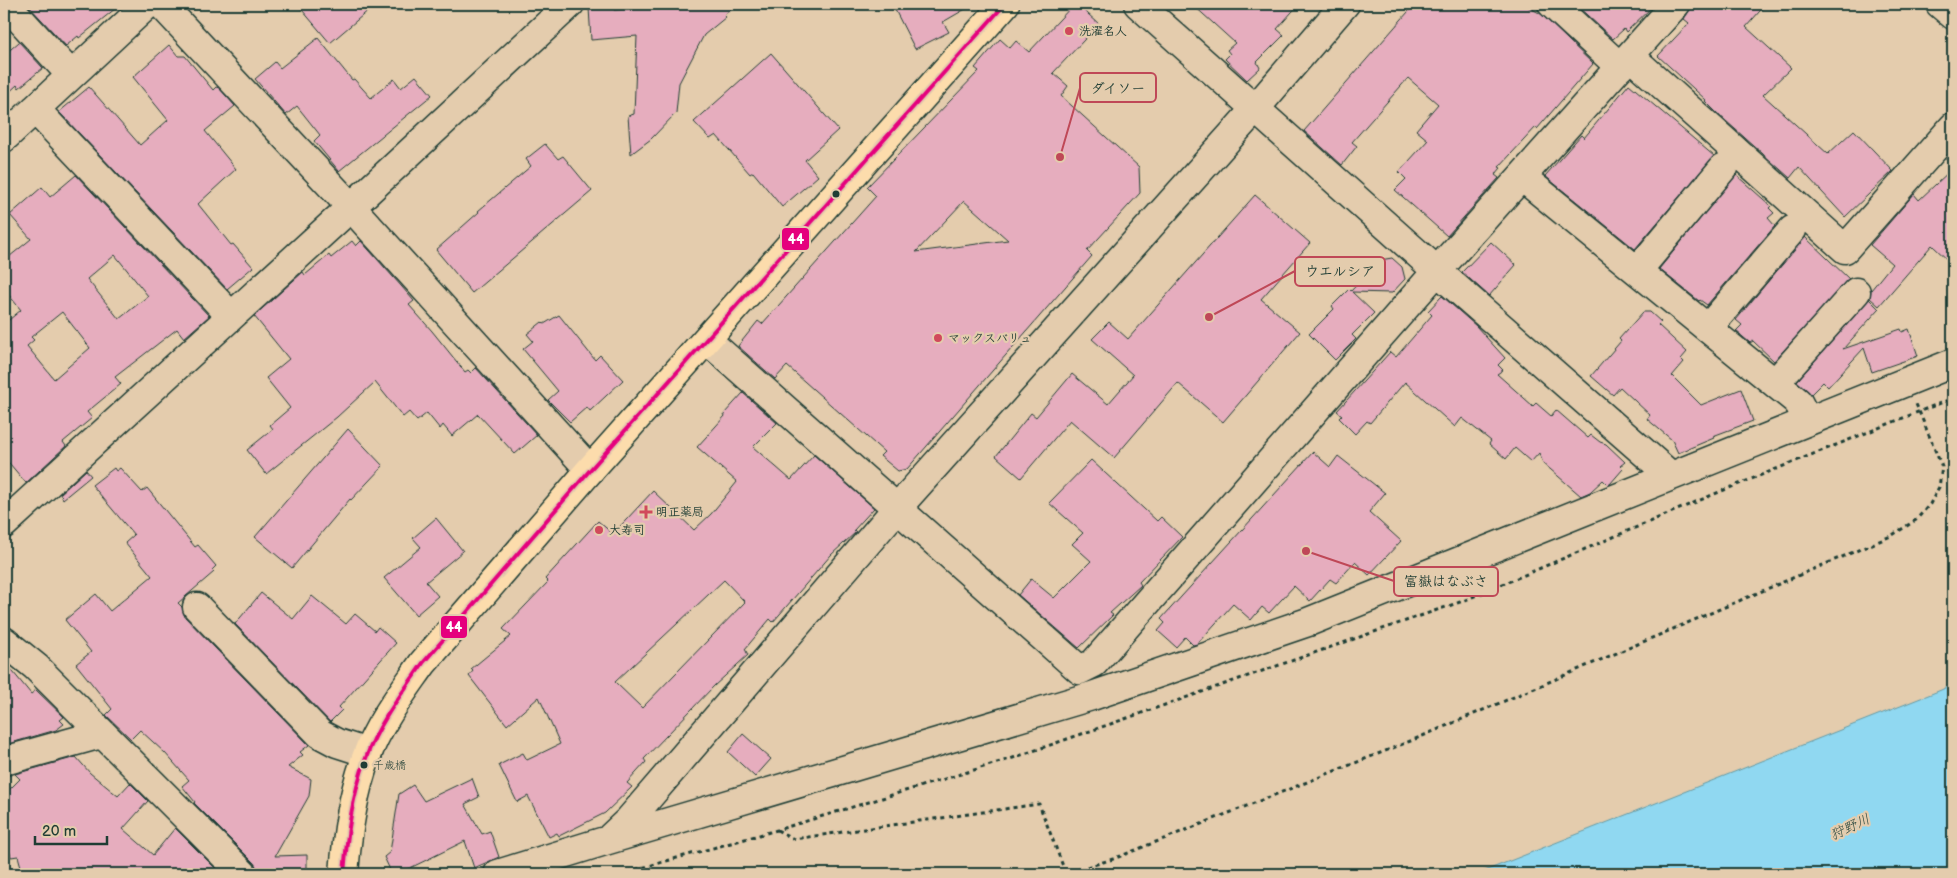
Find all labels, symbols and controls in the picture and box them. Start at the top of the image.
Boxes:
place label: 洗濯名人 [1079,24,1127,39]
marker: 洗濯名人 [1063,25,1075,37]
callout: ダイソー [1080,73,1156,102]
text: ダイソー [1091,80,1145,97]
unlabelled marker [831,189,841,199]
line badge: 44 [781,227,810,251]
text: 44 [788,231,805,248]
callout: ウエルシア [1295,257,1385,286]
text: ウエルシア [1305,263,1375,280]
place label: マックスバリュ [948,331,1032,346]
marker: マックスバリュ [932,332,944,344]
place label: 明正薬局 [656,505,704,520]
marker: 明正薬局 [640,506,652,518]
place label: 大寿司 [609,523,645,538]
marker: 大寿司 [593,524,605,536]
callout: 富嶽はなぶさ [1394,567,1498,596]
text: 富嶽はなぶさ [1404,573,1488,590]
line badge: 44 [440,615,468,639]
text: 44 [446,619,463,636]
place label: 千歳橋 [373,759,406,772]
marker: 千歳橋 [359,760,369,770]
water label: 狩野川 [1827,810,1873,844]
scale bar [35,813,108,845]
text: 20 m [42,822,76,841]

